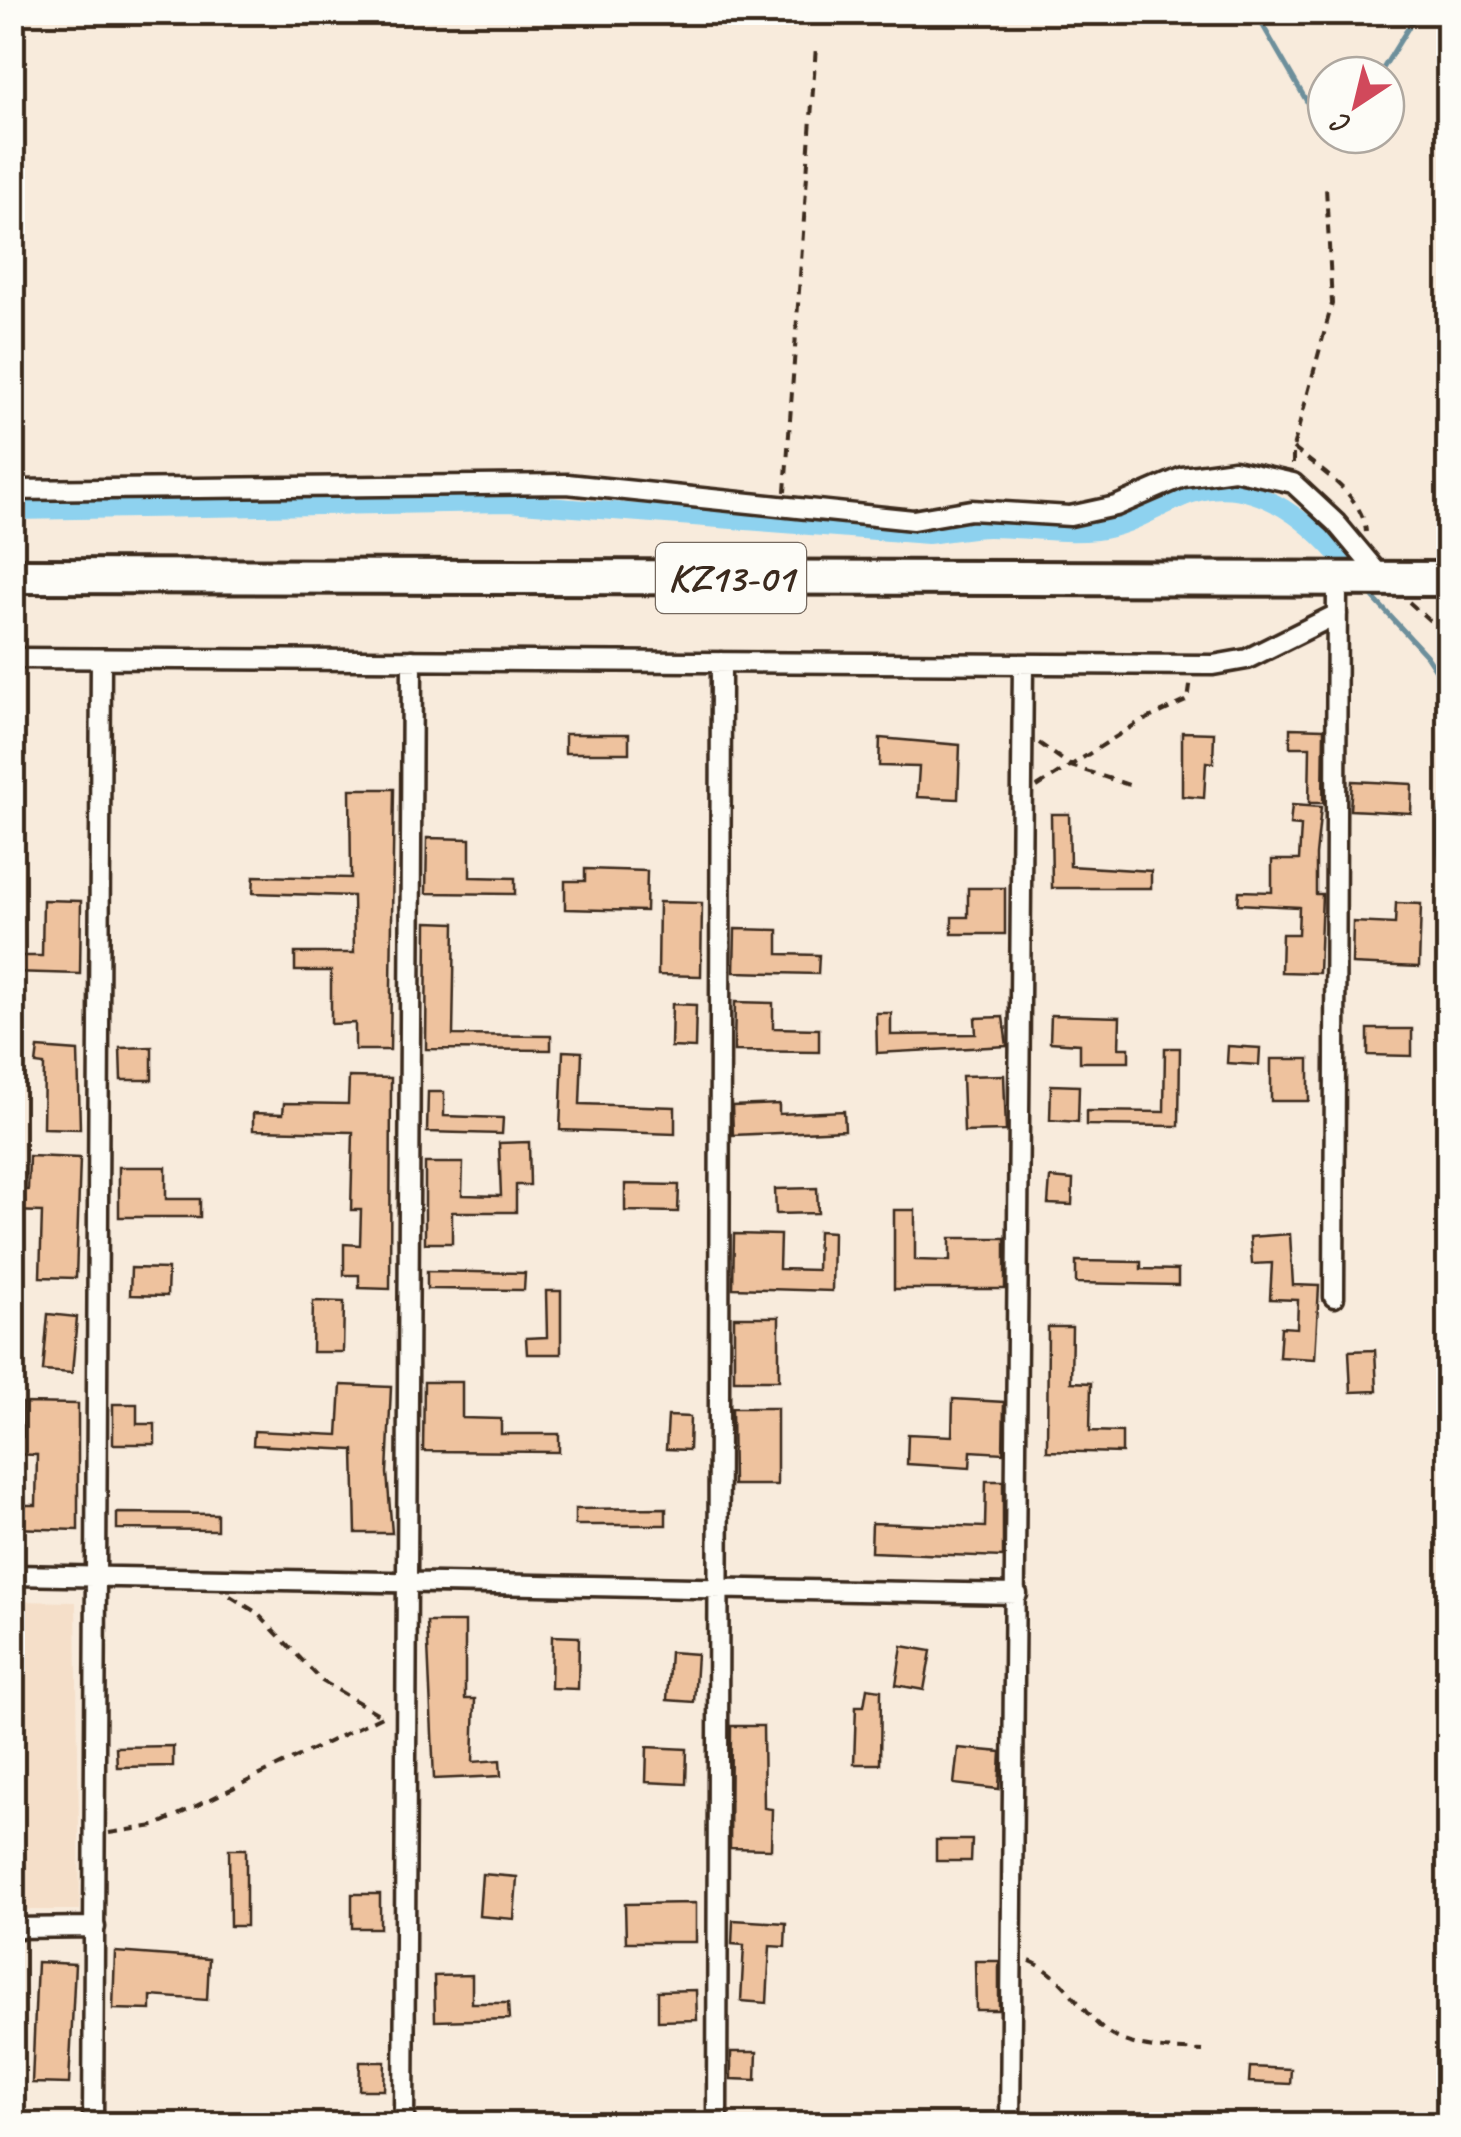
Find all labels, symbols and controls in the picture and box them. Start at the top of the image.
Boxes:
north arrow [1306,55,1406,155]
text: С [1324,105,1358,143]
road number: KZ13-01 [656,543,806,613]

